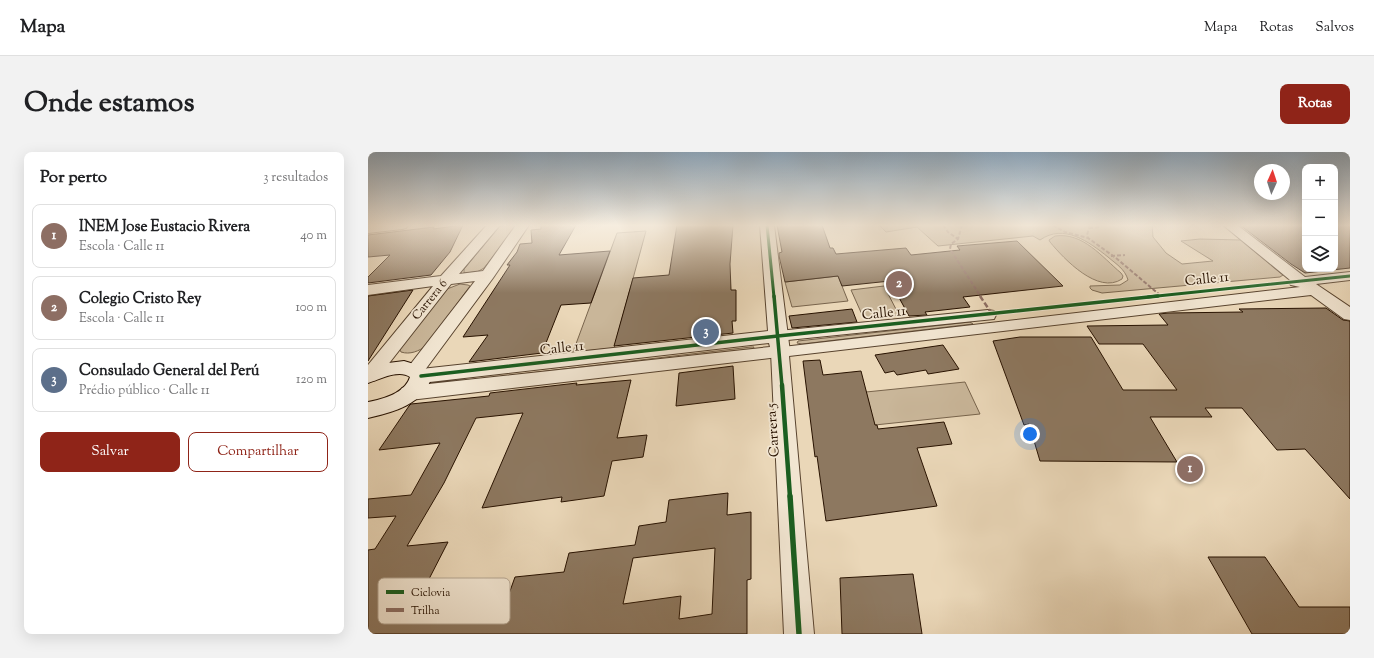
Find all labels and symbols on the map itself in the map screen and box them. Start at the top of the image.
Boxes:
north arrow [1254,164,1290,200]
street label: Calle 11 [1184,268,1230,292]
pin: 2 [886,269,912,299]
street label: Carrera 6 [408,276,452,324]
street label: Calle 11 [861,302,907,326]
pin: 3 [693,317,719,347]
street label: Calle 11 [539,337,585,361]
street label: Carrera 5 [762,402,786,458]
your location [1020,424,1040,444]
pin: 1 [1177,454,1203,484]
legend [378,578,510,624]
text: Ciclovia [411,585,450,601]
text: Trilha [411,603,440,619]

